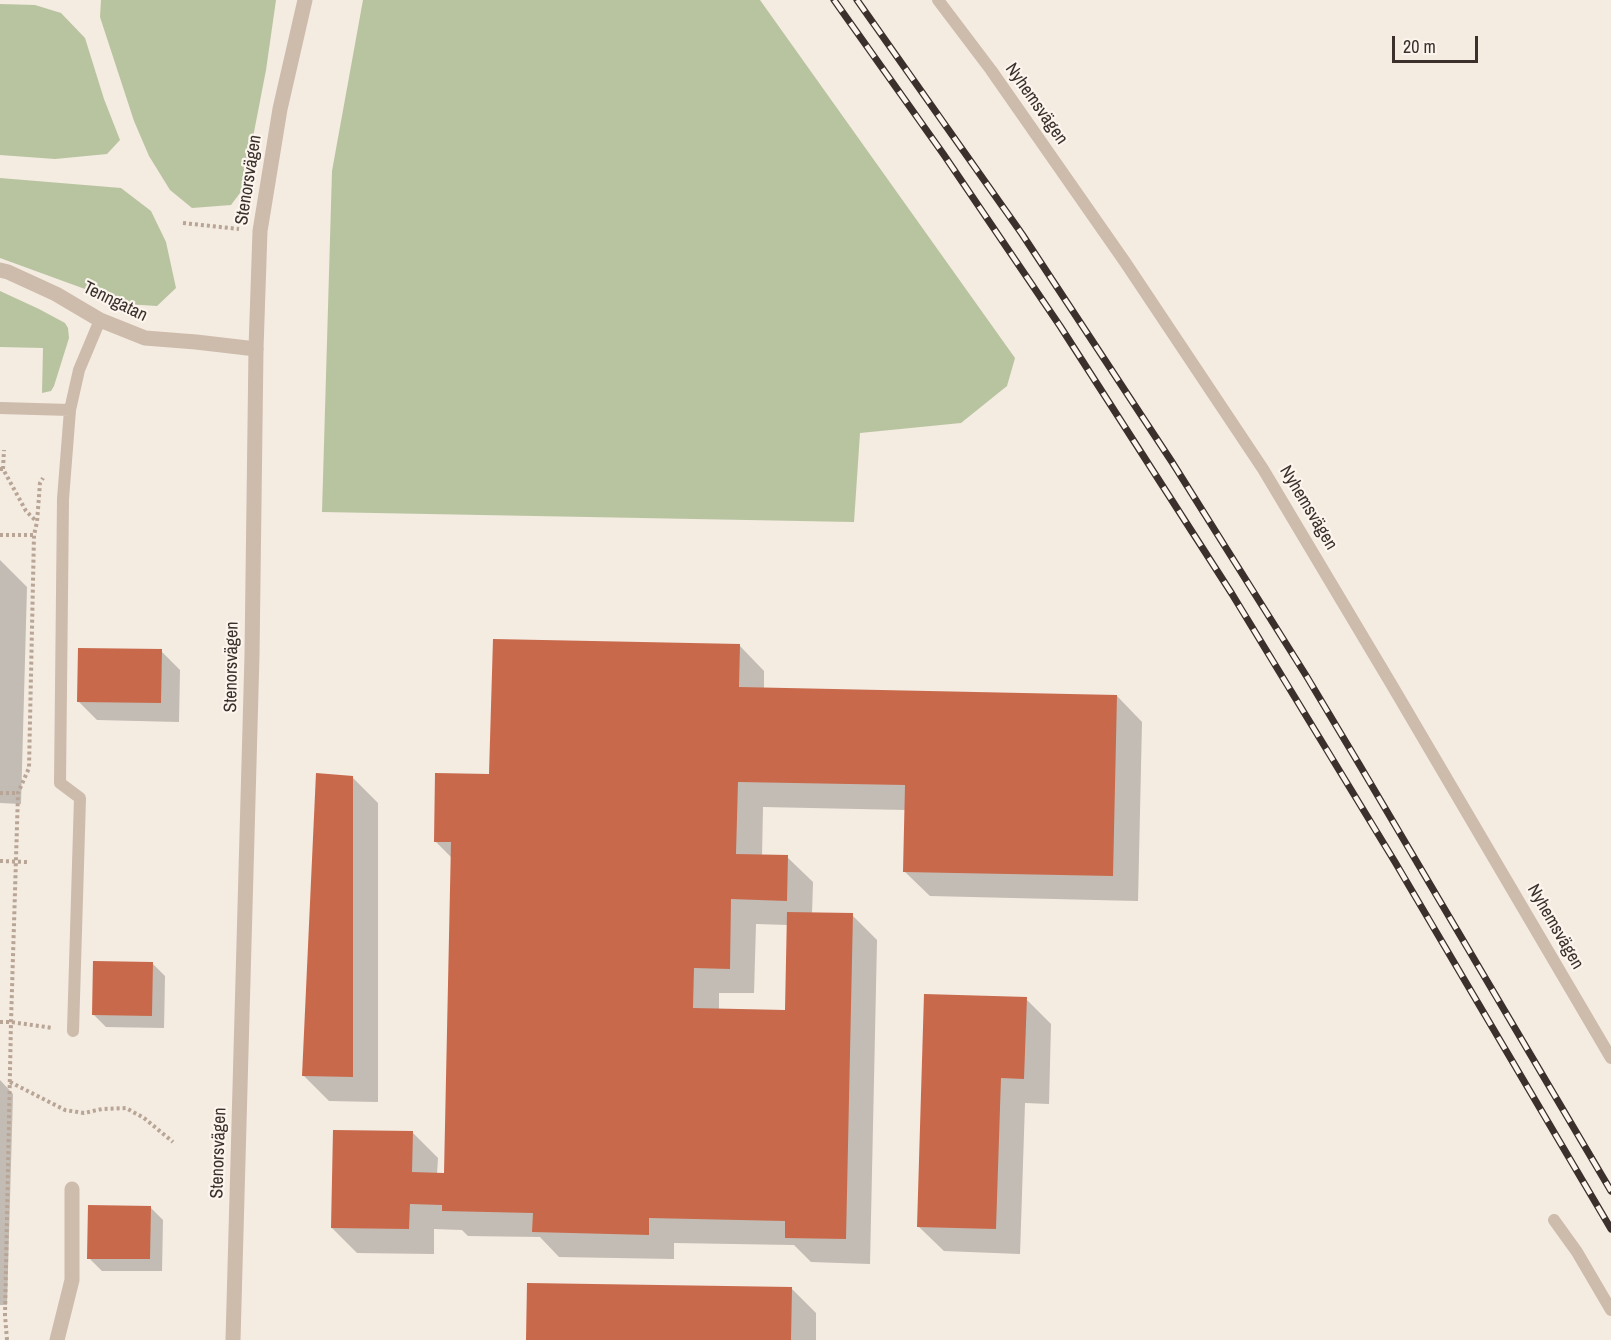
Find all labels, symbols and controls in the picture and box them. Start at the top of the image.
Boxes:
scale bar [1395,24,1480,62]
text: 20 m [1403,34,1436,59]
street label: Nyhemsvägen [1000,59,1072,149]
street label: Stenorsvägen [231,133,267,227]
street label: Tenngatan [79,277,151,327]
street label: Nyhemsvägen [1274,462,1342,554]
street label: Stenorsvägen [220,621,244,713]
street label: Nyhemsvägen [1522,881,1588,973]
street label: Stenorsvägen [207,1107,231,1199]

